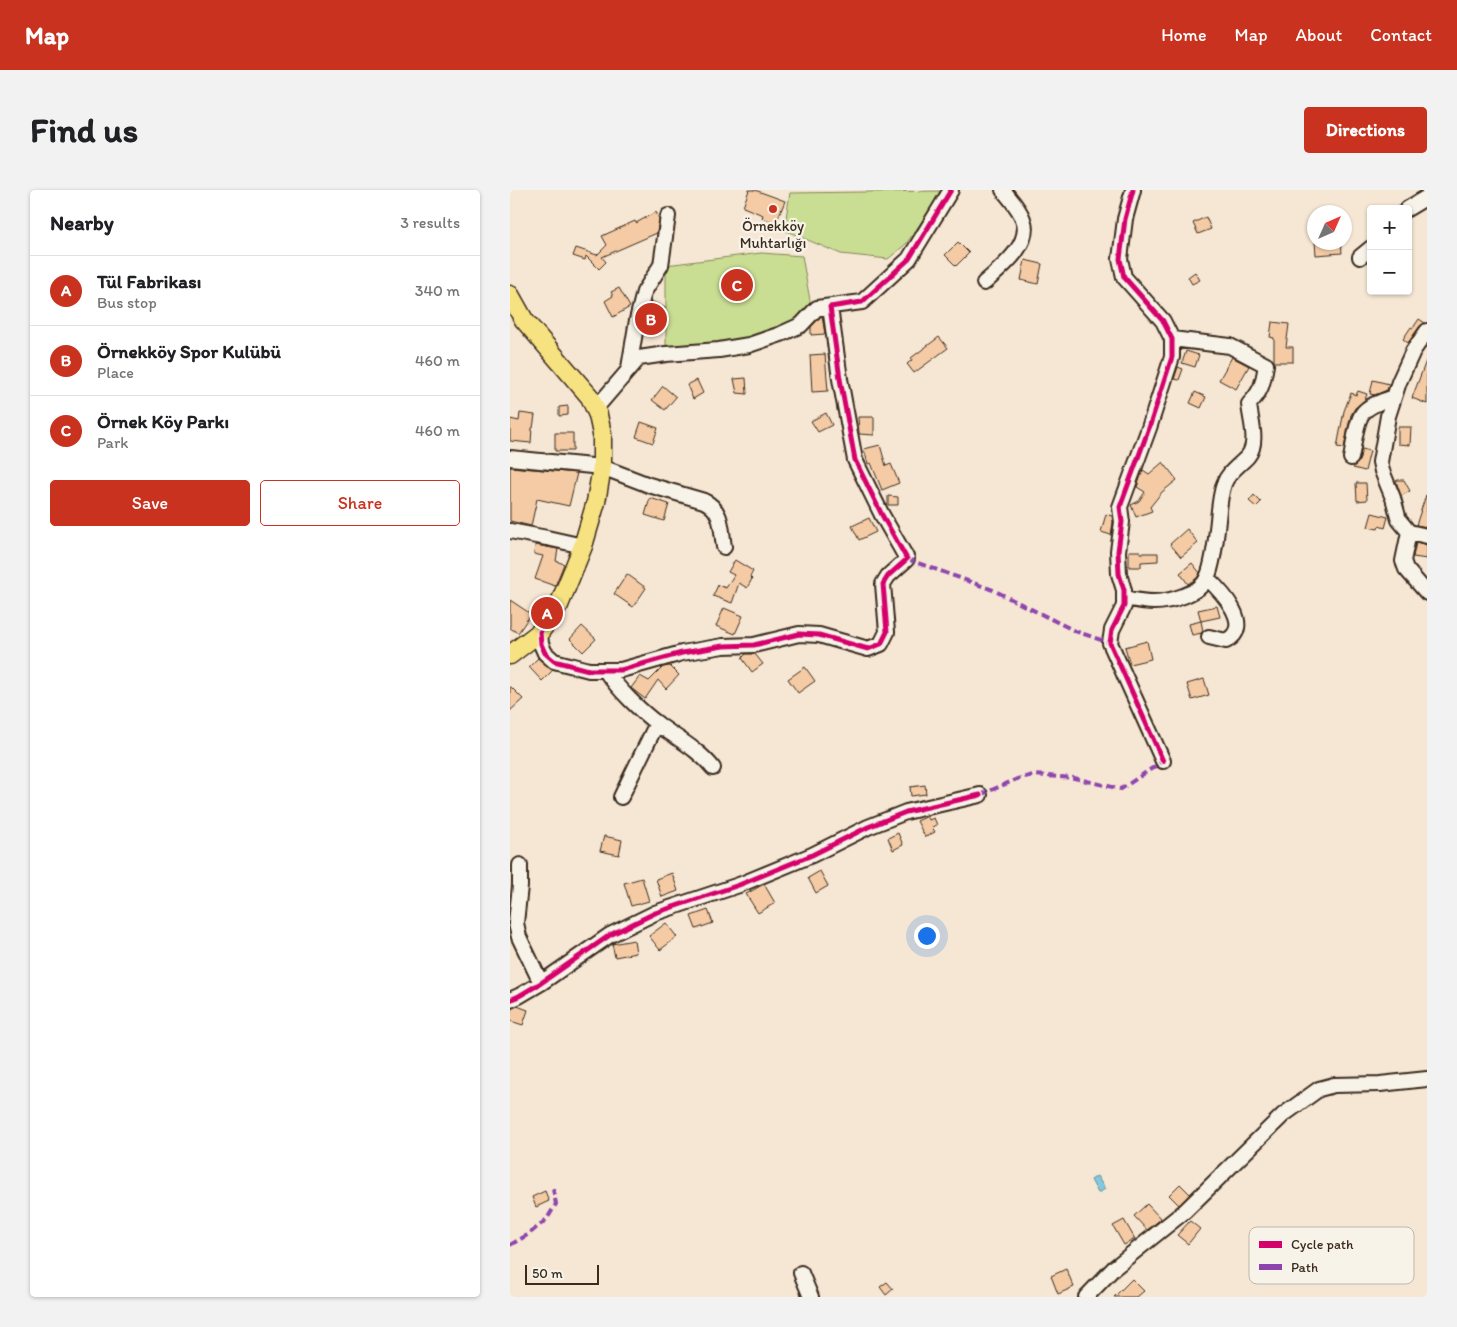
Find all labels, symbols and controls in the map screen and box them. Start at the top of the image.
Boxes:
text: Map [25,21,69,50]
text: Home [1161,24,1207,46]
text: Map [1235,24,1268,46]
text: About [1296,24,1342,46]
text: Contact [1370,24,1432,46]
button: Directions [1304,107,1427,153]
text: Find us [30,109,138,151]
marker: Örnekköy Muhtarlığı [767,203,779,215]
north arrow [1307,205,1352,250]
map controls [1367,205,1412,295]
button: + [1367,205,1412,250]
text: Nearby [50,210,114,235]
text: 3 results [400,213,460,232]
place label: Örnekköy Muhtarlığı [740,217,806,252]
button: − [1367,250,1412,295]
pin: C [721,266,753,304]
text: Tül Fabrikası [97,270,201,293]
text: A [61,281,71,300]
text: 340 m [415,281,460,300]
text: Bus stop [97,293,157,312]
pin: B [635,300,667,338]
text: Örnekköy Spor Kulübü [97,340,281,363]
text: B [61,351,71,370]
text: 460 m [415,351,460,370]
text: Place [97,363,134,382]
text: Örnek Köy Parkı [97,410,229,433]
text: C [61,421,71,440]
text: 460 m [415,421,460,440]
text: Park [97,433,128,452]
button: Save [50,480,250,526]
button: Share [260,480,460,526]
pin: A [531,594,563,632]
your location [914,923,940,949]
legend [1249,1227,1414,1284]
text: Cycle path [1291,1236,1354,1253]
text: Path [1291,1259,1318,1276]
scale bar [525,1262,599,1285]
text: 50 m [532,1265,563,1282]

